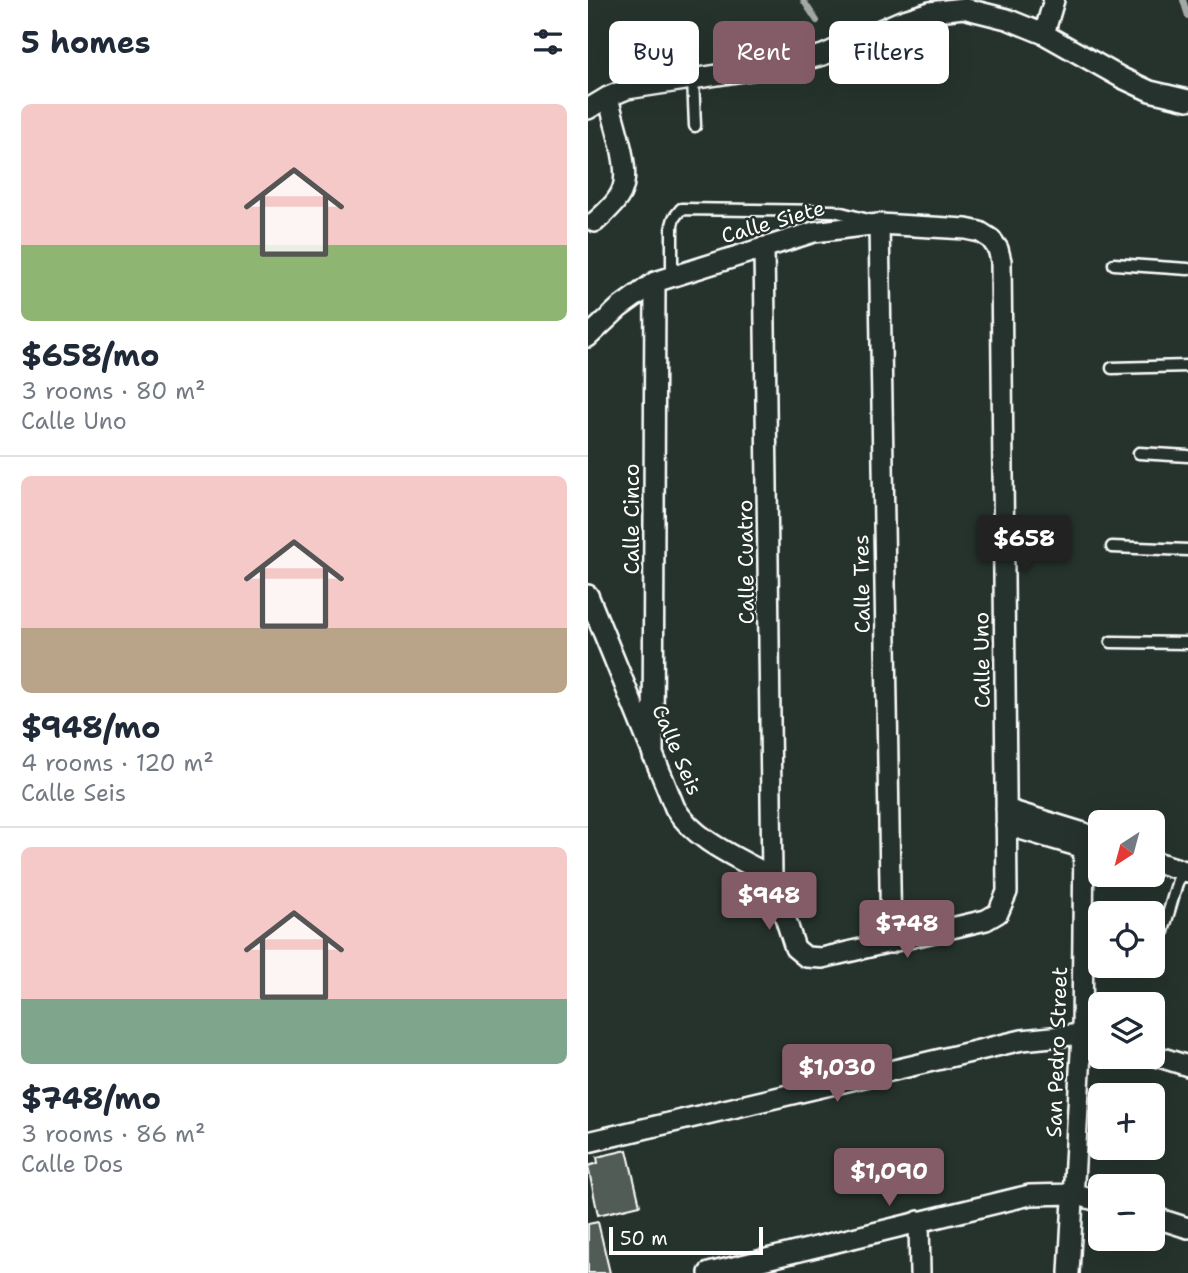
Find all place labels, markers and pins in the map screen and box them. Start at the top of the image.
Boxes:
pin: $658 [983,516,1065,575]
pin: $948 [728,872,810,932]
pin: $748 [866,900,948,960]
pin: $1,030 [780,1044,894,1104]
pin: $1,090 [832,1148,946,1208]

